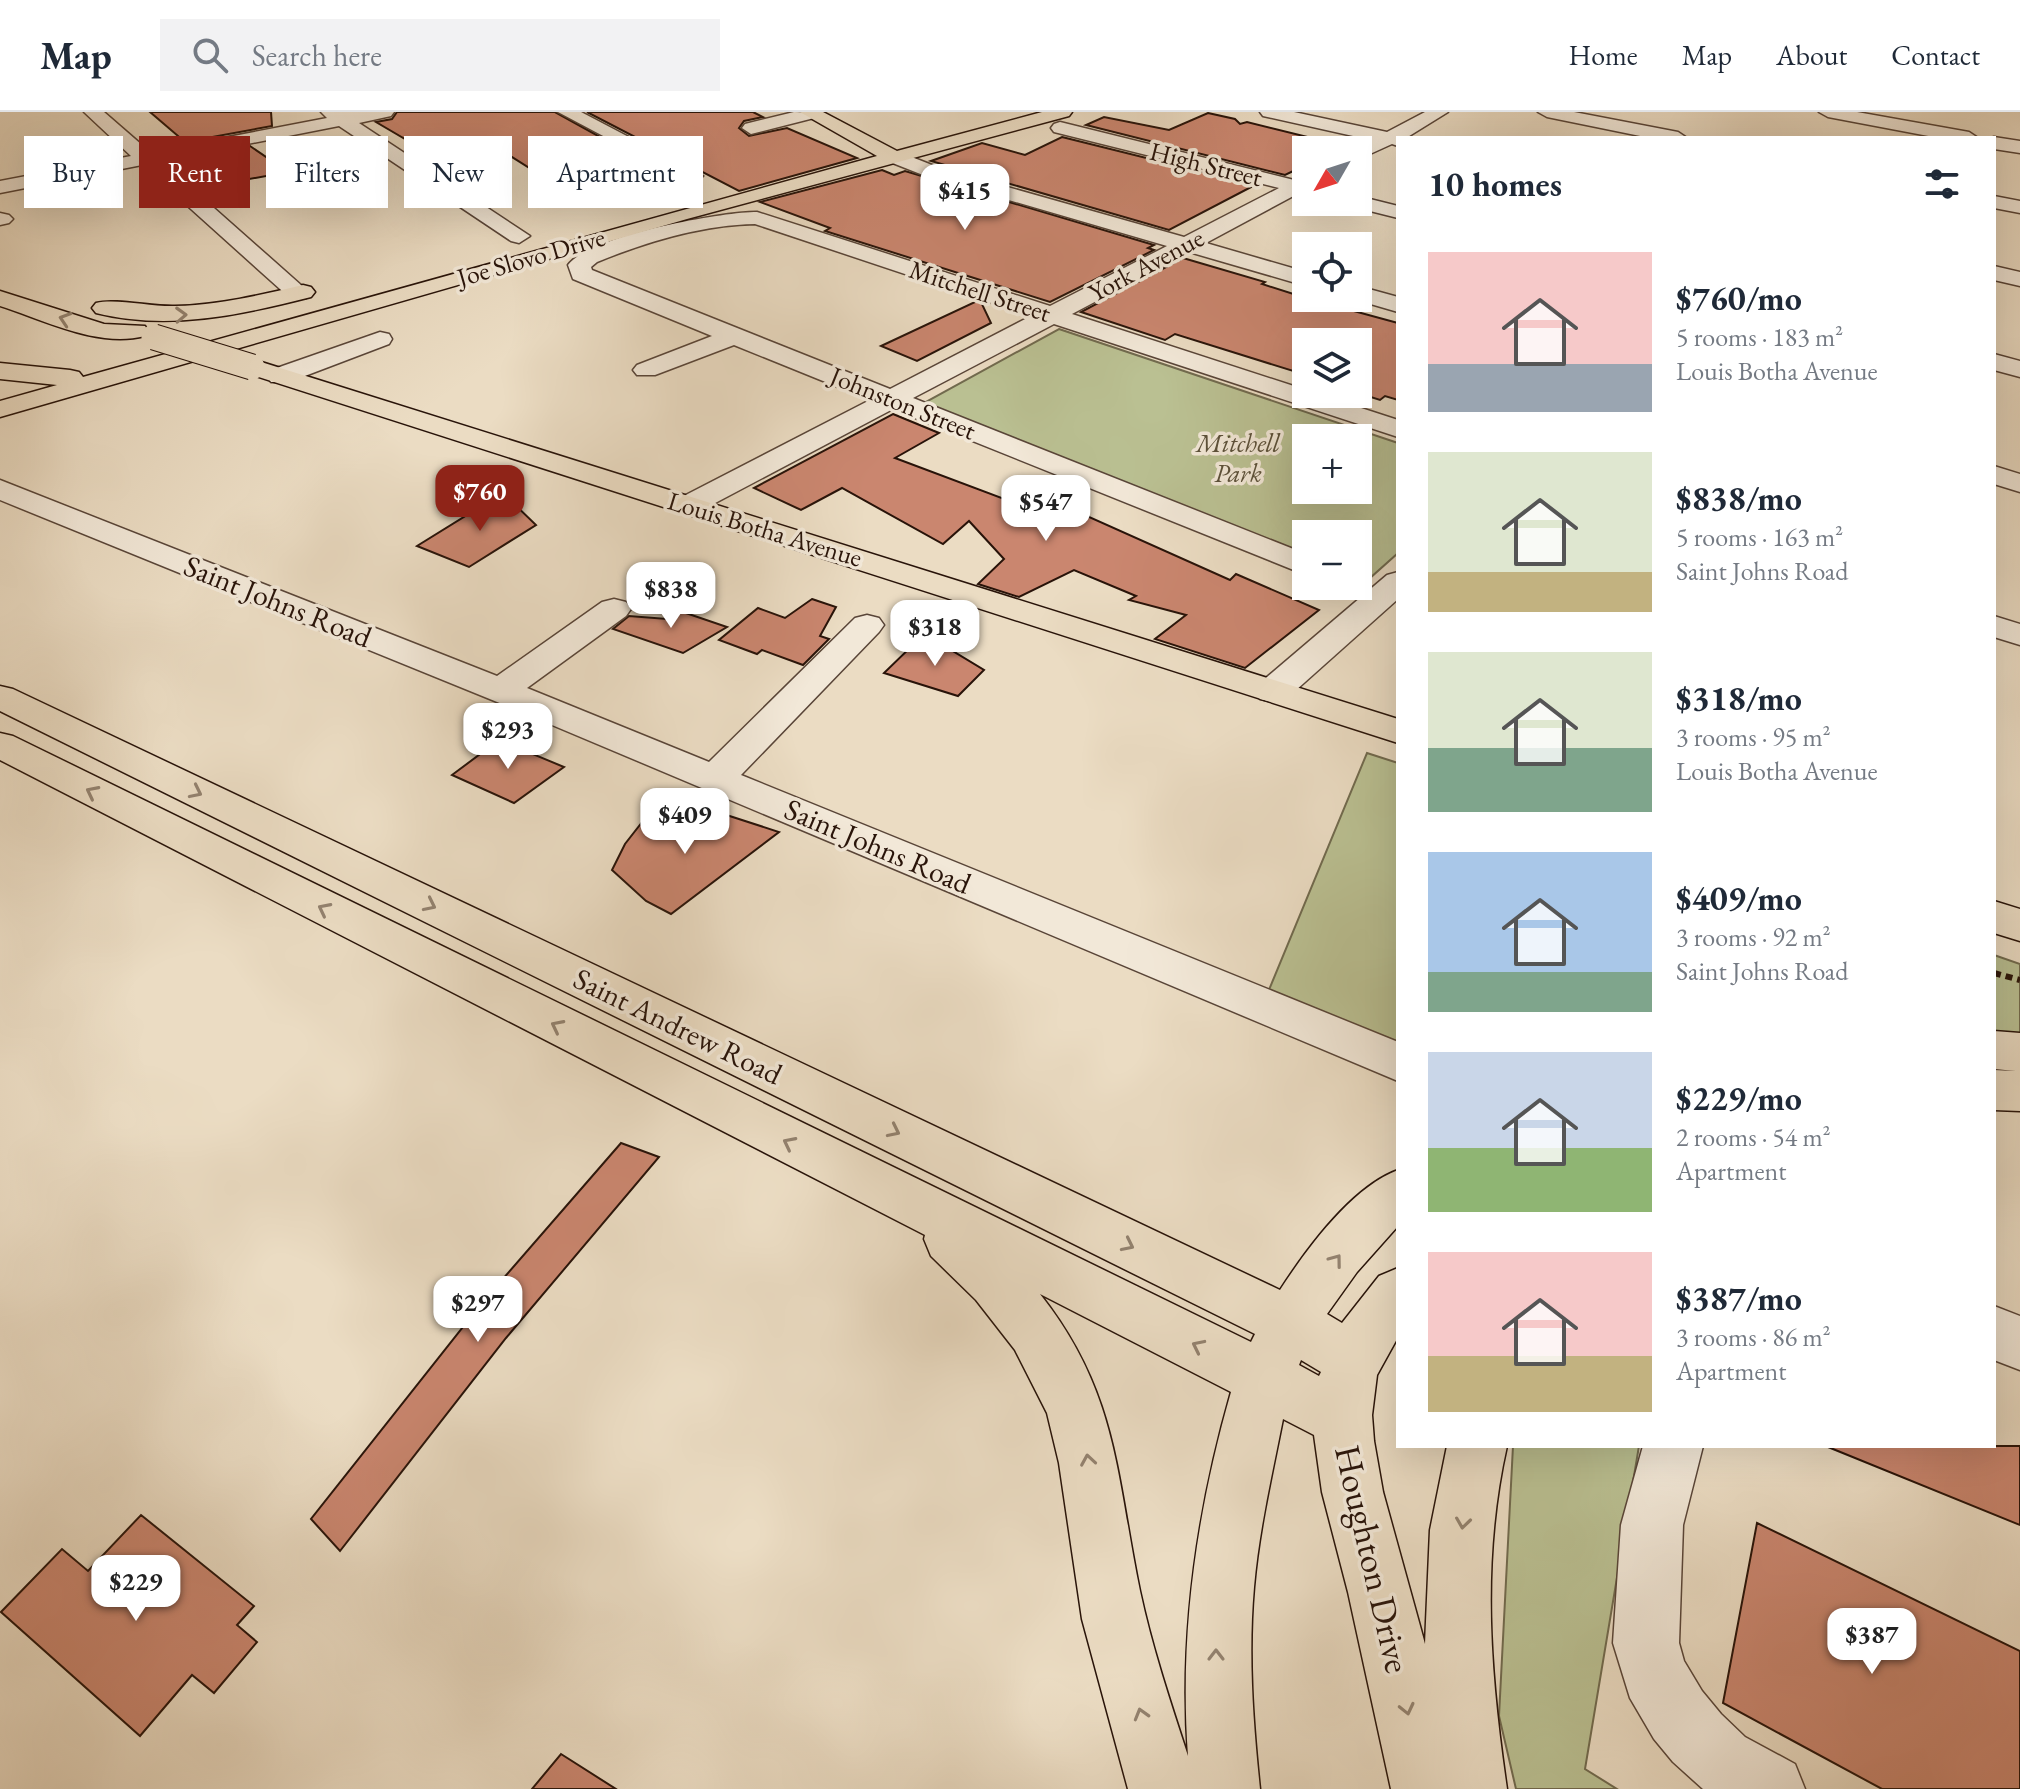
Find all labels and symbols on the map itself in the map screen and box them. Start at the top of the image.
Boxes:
street label: High Street [1146,134,1266,194]
north arrow [1292,136,1372,216]
pin: $415 [918,164,1012,232]
street label: Joe Slovo Drive [451,220,609,295]
street label: York Avenue [1082,220,1210,310]
street label: Mitchell Street [905,252,1055,330]
one-way arrow [175,307,188,324]
one-way arrow [59,313,73,329]
street label: Johnston Street [823,358,981,448]
park label: Mitchell Park [1194,426,1281,490]
pin: $760 [433,465,527,533]
pin: $547 [999,475,1093,543]
street label: Louis Botha Avenue [664,483,866,575]
street label: Saint Johns Road [178,546,378,657]
pin: $838 [624,562,718,630]
pin: $318 [888,600,982,668]
pin: $293 [461,703,555,771]
one-way arrow [188,782,203,798]
one-way arrow [86,786,101,801]
pin: $409 [638,788,732,856]
street label: Saint Johns Road [779,789,978,903]
one-way arrow [422,896,437,911]
one-way arrow [318,903,333,918]
street label: Saint Andrew Road [567,959,789,1094]
one-way arrow [550,1020,565,1035]
one-way arrow [886,1121,901,1137]
one-way arrow [782,1137,797,1152]
one-way arrow [1120,1235,1135,1251]
one-way arrow [1326,1254,1340,1269]
pin: $297 [431,1276,525,1344]
one-way arrow [1191,1340,1206,1356]
street label: Houghton Drive [1324,1440,1422,1678]
one-way arrow [1080,1453,1097,1467]
one-way arrow [1454,1516,1471,1529]
pin: $229 [89,1555,183,1623]
pin: $387 [1825,1608,1919,1676]
one-way arrow [1207,1648,1225,1661]
one-way arrow [1398,1702,1415,1715]
one-way arrow [1134,1708,1150,1722]

